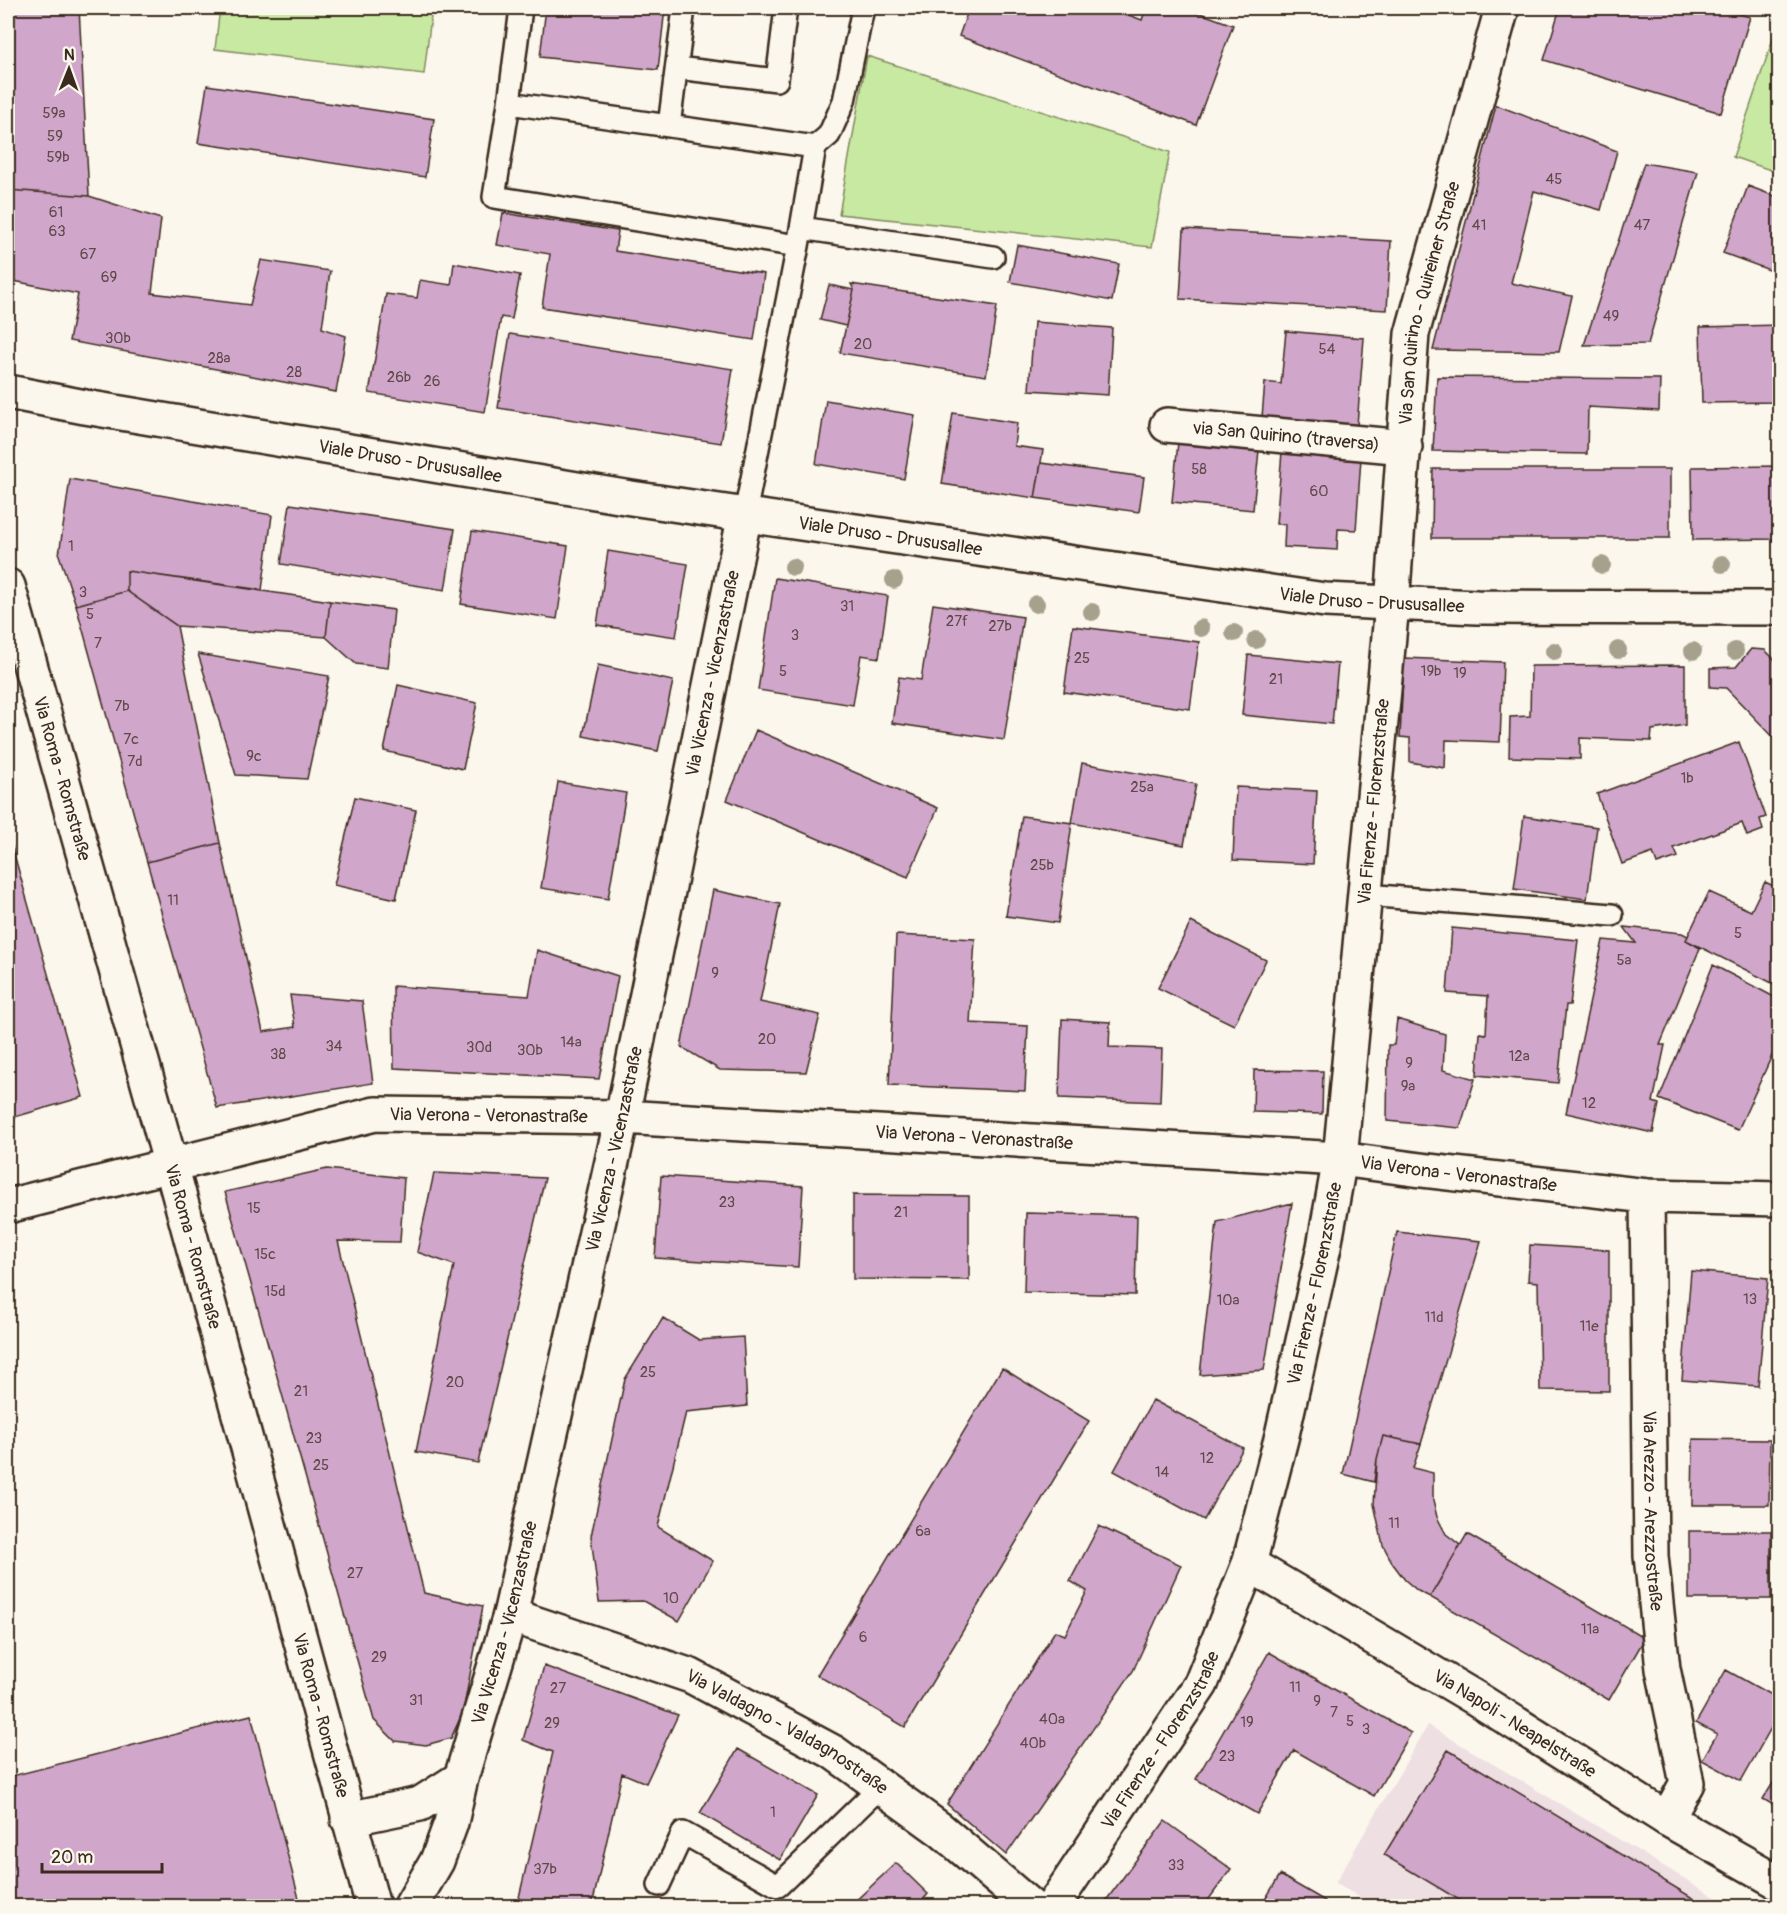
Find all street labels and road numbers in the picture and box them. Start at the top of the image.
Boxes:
street label: Via San Quirino - Quireiner Straße [1394,179,1466,426]
street label: via San Quirino (traversa) [1191,416,1381,457]
street label: Viale Druso - Drususallee [316,435,504,488]
street label: Viale Druso - Drususallee [797,512,984,561]
street label: Via Vicenza - Vicenzastraße [681,568,745,779]
street label: Viale Druso - Drususallee [1277,582,1465,618]
street label: Via Roma - Romstraße [28,694,96,864]
street label: Via Firenze - Florenzstraße [1353,698,1395,906]
street label: Via Vicenza - Vicenzastraße [581,1044,648,1254]
street label: Via Verona - Veronastraße [389,1103,588,1129]
street label: Via Verona - Veronastraße [874,1121,1074,1155]
street label: Via Verona - Veronastraße [1358,1151,1558,1198]
street label: Via Roma - Romstraße [159,1162,226,1332]
street label: Via Firenze - Florenzstraße [1282,1180,1348,1387]
street label: Via Arezzo - Arezzostraße [1637,1410,1668,1612]
street label: Via Vicenza - Vicenzastraße [467,1519,543,1727]
street label: Via Roma - Romstraße [287,1631,354,1801]
street label: Via Firenze - Florenzstraße [1096,1648,1225,1834]
street label: Via Valdagno - Valdagnostraße [682,1664,892,1800]
street label: Via Napoli - Neapelstraße [1429,1665,1600,1783]

